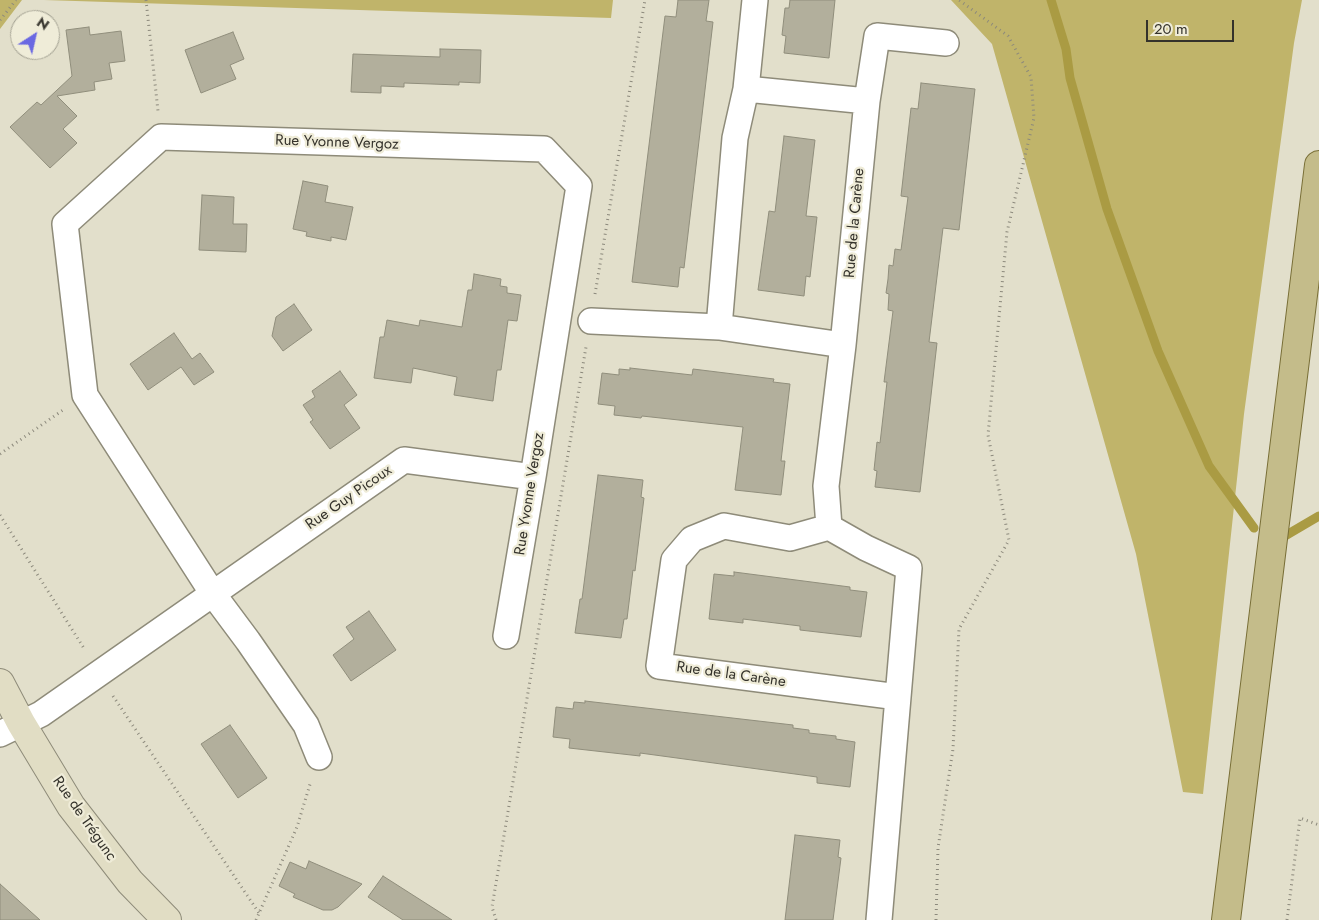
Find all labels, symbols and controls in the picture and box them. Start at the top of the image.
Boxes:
north arrow [10,10,60,60]
scale bar [1149,10,1236,42]
text: N [33,12,53,35]
text: 20 m [1154,18,1188,40]
street label: Rue Yvonne Vergoz [275,132,399,154]
street label: Rue de la Carène [841,167,869,279]
street label: Rue Yvonne Vergoz [511,431,549,557]
street label: Rue Guy Picoux [303,462,395,534]
street label: Rue de la Carène [675,658,787,692]
street label: Rue de Trégunc [48,773,120,865]

